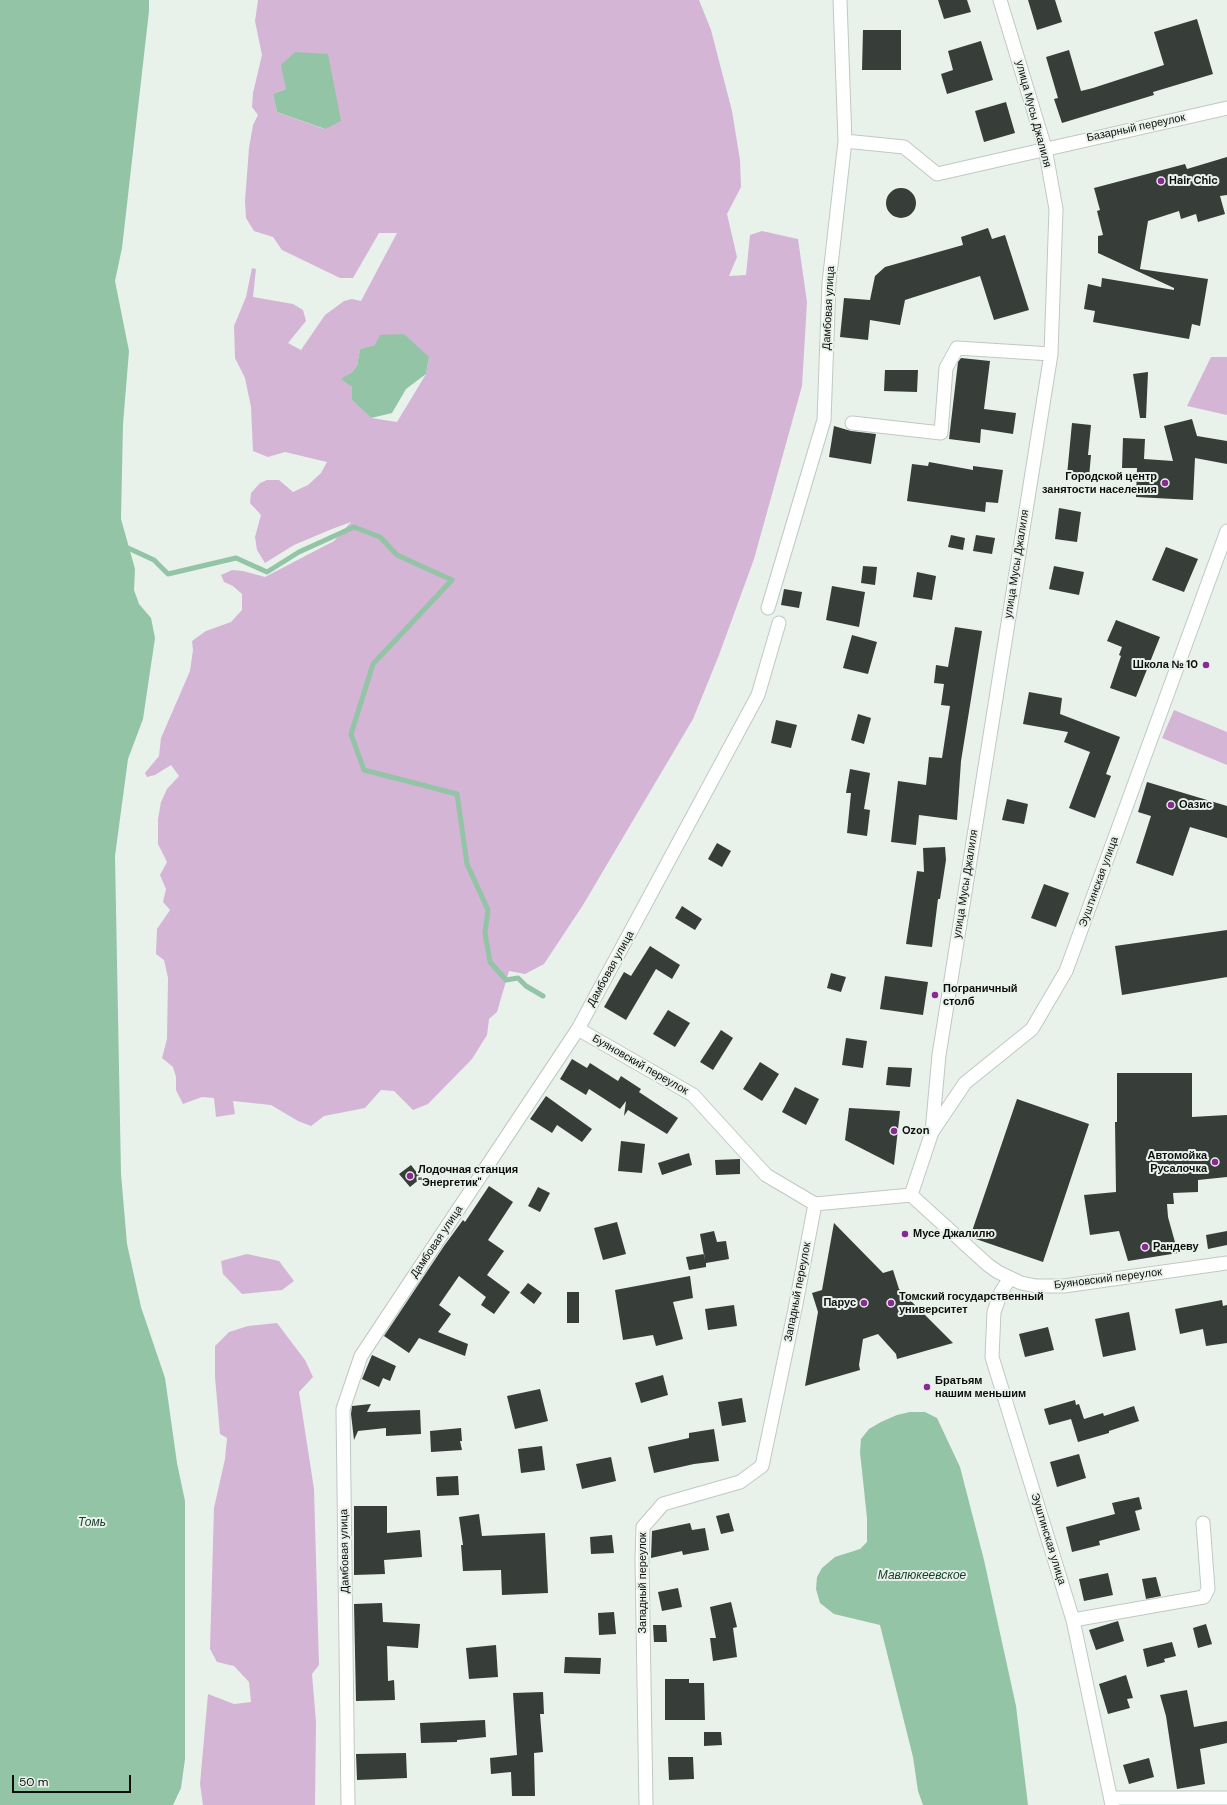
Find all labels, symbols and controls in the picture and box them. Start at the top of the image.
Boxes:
street label: улица Мусы Джалиля [1012,59,1054,169]
street label: Базарный переулок [1085,111,1187,145]
place label: Hair Chic [1169,174,1218,188]
marker: Hair Chic [1156,176,1166,186]
street label: Дамбовая улица [820,266,838,350]
place label: Городской центр занятости населения [1042,470,1157,496]
marker: Городской центр занятости населения [1160,478,1170,488]
street label: улица Мусы Джалиля [1002,509,1032,619]
place label: Школа № 10 [1133,658,1198,672]
marker: Школа № 10 [1201,660,1211,670]
place label: Оазис [1179,798,1212,812]
marker: Оазис [1166,800,1176,810]
street label: улица Мусы Джалиля [951,829,981,939]
street label: Эуштинская улица [1077,835,1121,929]
street label: Дамбовая улица [585,929,637,1009]
place label: Пограничный столб [943,982,1018,1008]
marker: Пограничный столб [930,990,940,1000]
street label: Буяновский переулок [590,1032,690,1098]
place label: Ozon [902,1124,930,1138]
marker: Ozon [889,1126,899,1136]
place label: Автомойка Русалочка [1148,1149,1207,1175]
marker: Автомойка Русалочка [1210,1157,1220,1167]
place label: Лодочная станция "Энергетик" [418,1163,518,1189]
marker: Лодочная станция "Энергетик" [405,1171,415,1181]
street label: Дамбовая улица [408,1203,466,1281]
place label: Мусе Джалилю [913,1227,995,1241]
marker: Мусе Джалилю [900,1229,910,1239]
place label: Рандеву [1153,1240,1199,1254]
street label: Западный переулок [782,1241,814,1343]
marker: Рандеву [1140,1242,1150,1252]
street label: Буяновский переулок [1053,1266,1163,1292]
place label: Томский государственный университет [899,1290,1044,1316]
place label: Парус [823,1296,856,1310]
marker: Парус [859,1298,869,1308]
marker: Томский государственный университет [886,1298,896,1308]
place label: Братьям нашим меньшим [935,1374,1026,1400]
marker: Братьям нашим меньшим [922,1382,932,1392]
street label: Эуштинская улица [1028,1492,1068,1586]
street label: Дамбовая улица [338,1509,352,1593]
water label: Томь [78,1516,106,1530]
street label: Западный переулок [636,1532,650,1634]
water label: Мавлюкеевское [878,1569,966,1583]
scale bar [14,1767,133,1793]
text: 50 m [19,1774,48,1790]

